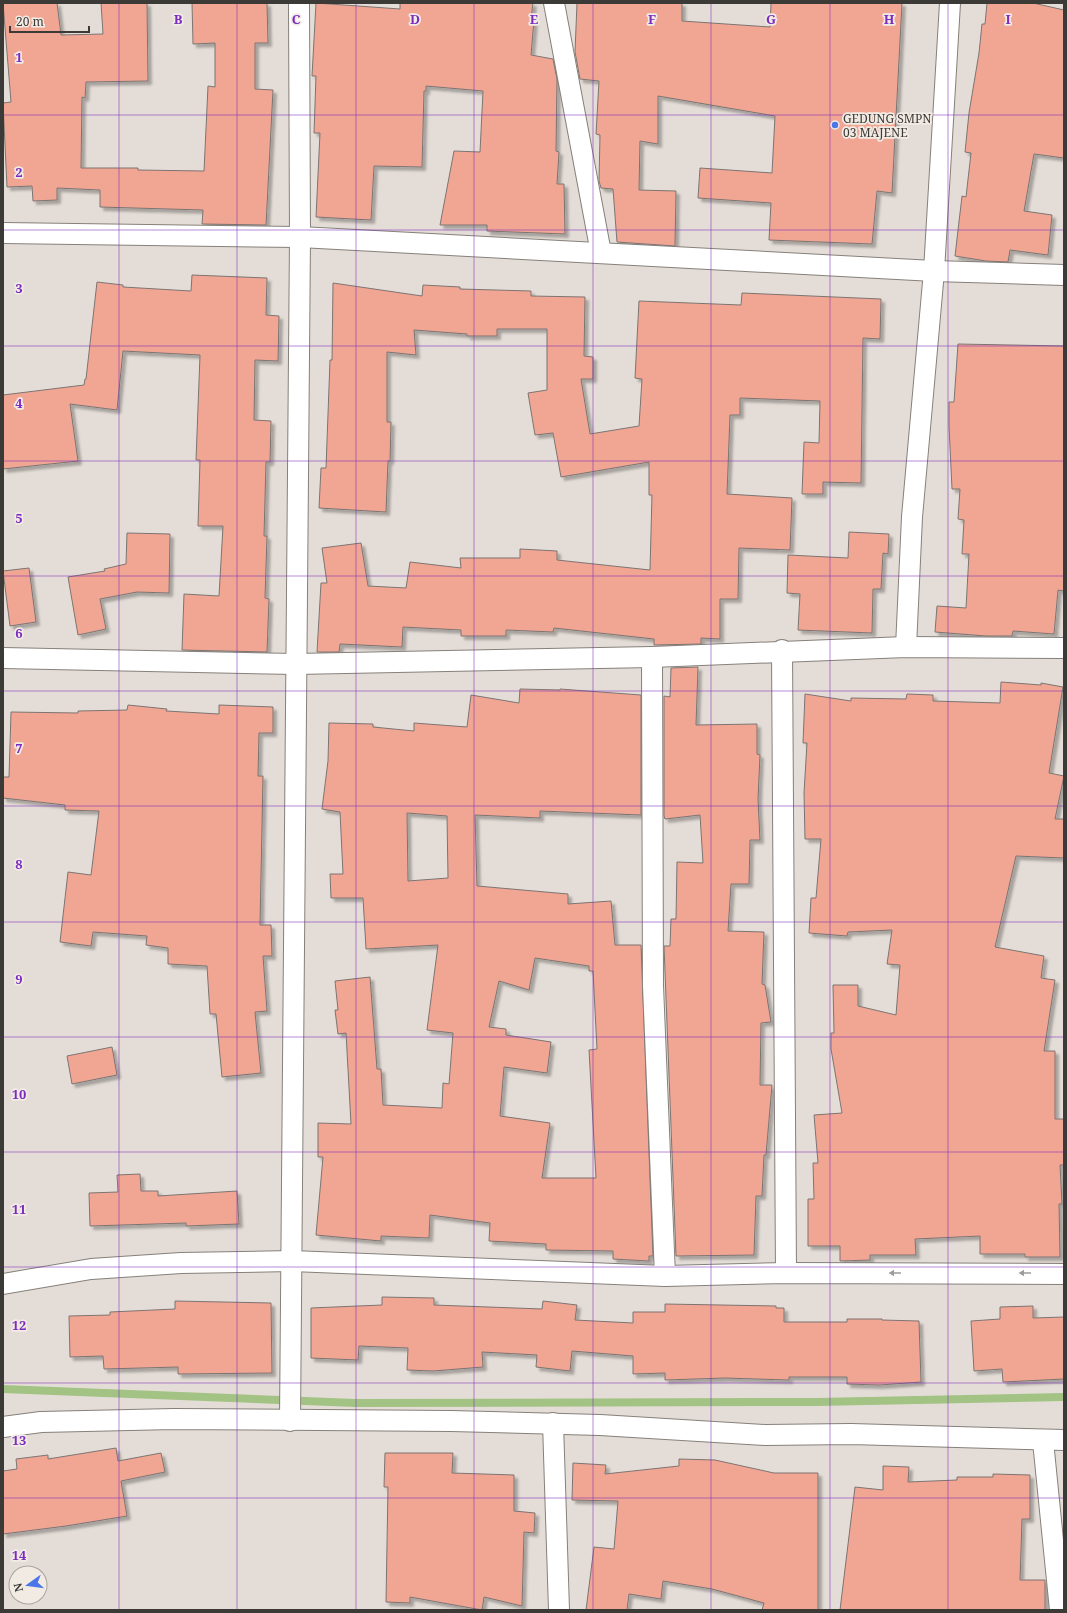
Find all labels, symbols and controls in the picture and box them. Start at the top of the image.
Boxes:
scale bar [10,8,89,34]
text: B [174,10,183,28]
text: C [292,10,301,28]
text: D [410,10,420,28]
text: E [530,10,539,28]
text: F [648,10,656,28]
text: G [766,10,776,28]
text: H [884,10,895,28]
text: I [1005,10,1011,28]
text: 20 m [16,13,44,30]
text: 1 [15,48,23,66]
place label: GEDUNG SMPN 03 MAJENE [843,110,931,141]
marker: GEDUNG SMPN 03 MAJENE [830,120,840,130]
text: 2 [15,163,23,181]
text: 3 [15,279,23,297]
text: 4 [15,394,23,412]
text: 5 [15,509,23,527]
text: 6 [15,624,23,642]
text: 7 [15,739,23,757]
text: 8 [15,855,23,873]
text: 9 [15,970,23,988]
text: 10 [12,1085,26,1103]
text: 11 [12,1200,26,1218]
one-way arrow [888,1270,901,1276]
one-way arrow [1018,1270,1031,1276]
text: 12 [12,1316,26,1334]
text: 13 [12,1431,26,1449]
text: 14 [12,1546,27,1564]
north arrow [8,1565,48,1605]
text: N [9,1581,26,1594]

